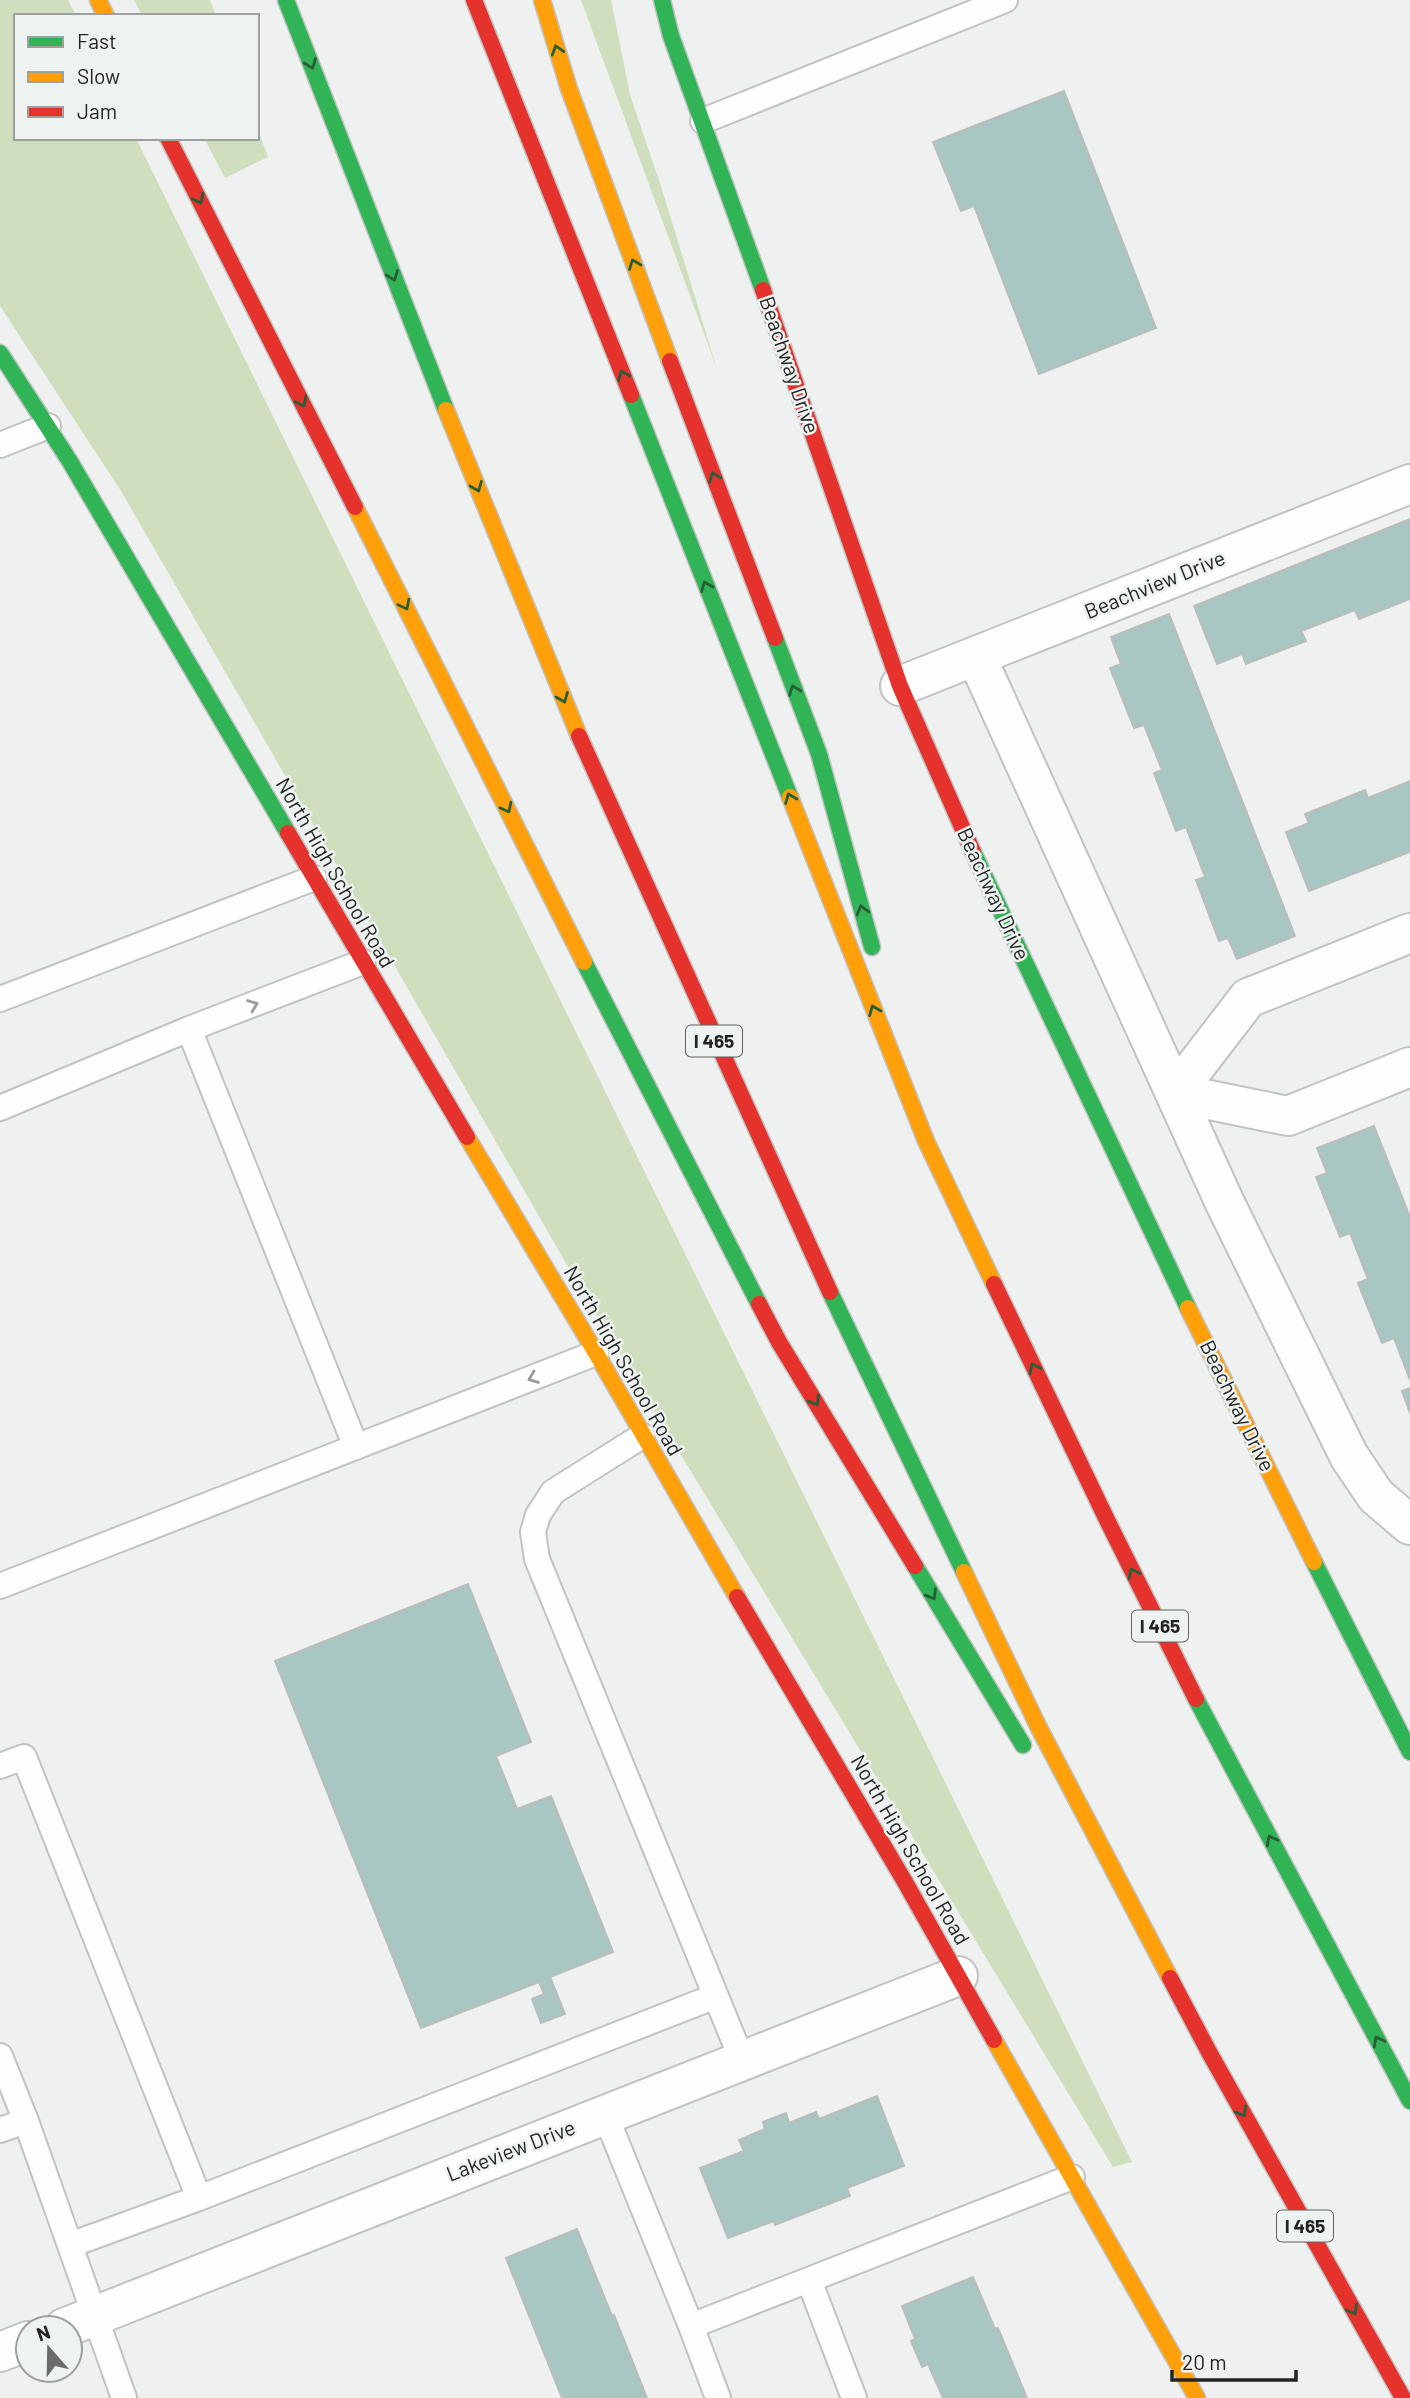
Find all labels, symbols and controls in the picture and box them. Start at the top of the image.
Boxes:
legend [14,14,259,140]
text: Fast [77,28,117,53]
one-way arrow [550,44,565,56]
one-way arrow [303,57,317,69]
text: Slow [77,63,120,88]
text: Jam [77,98,117,123]
one-way arrow [190,192,204,204]
one-way arrow [628,259,642,271]
one-way arrow [385,269,399,281]
street label: Beachway Drive [755,293,826,436]
one-way arrow [617,370,631,382]
one-way arrow [294,395,307,407]
one-way arrow [708,472,722,484]
one-way arrow [469,480,483,493]
street label: Beachview Drive [1080,544,1228,623]
one-way arrow [701,581,715,593]
one-way arrow [397,598,411,610]
one-way arrow [789,684,803,696]
one-way arrow [554,691,568,703]
street label: North High School Road [272,773,401,972]
one-way arrow [785,793,799,805]
one-way arrow [499,801,513,813]
street label: Beachway Drive [953,823,1036,964]
one-way arrow [856,904,870,916]
one-way arrow [246,999,258,1013]
one-way arrow [868,1004,882,1016]
road number: I 465 [686,1026,742,1056]
street label: North High School Road [560,1261,689,1460]
street label: Beachway Drive [1196,1335,1281,1475]
one-way arrow [1029,1363,1043,1375]
one-way arrow [527,1369,539,1383]
one-way arrow [806,1393,819,1406]
one-way arrow [1128,1568,1142,1580]
one-way arrow [924,1588,937,1601]
road number: I 465 [1132,1610,1188,1642]
street label: North High School Road [847,1750,976,1949]
one-way arrow [1266,1835,1279,1848]
one-way arrow [1373,2036,1386,2048]
one-way arrow [1234,2105,1247,2117]
street label: Lakeview Drive [442,2114,578,2186]
road number: I 465 [1277,2210,1333,2242]
one-way arrow [1345,2303,1358,2316]
north arrow [14,2314,84,2384]
text: N [33,2320,53,2346]
scale bar [1172,2338,1296,2382]
text: 20 m [1182,2349,1227,2374]

